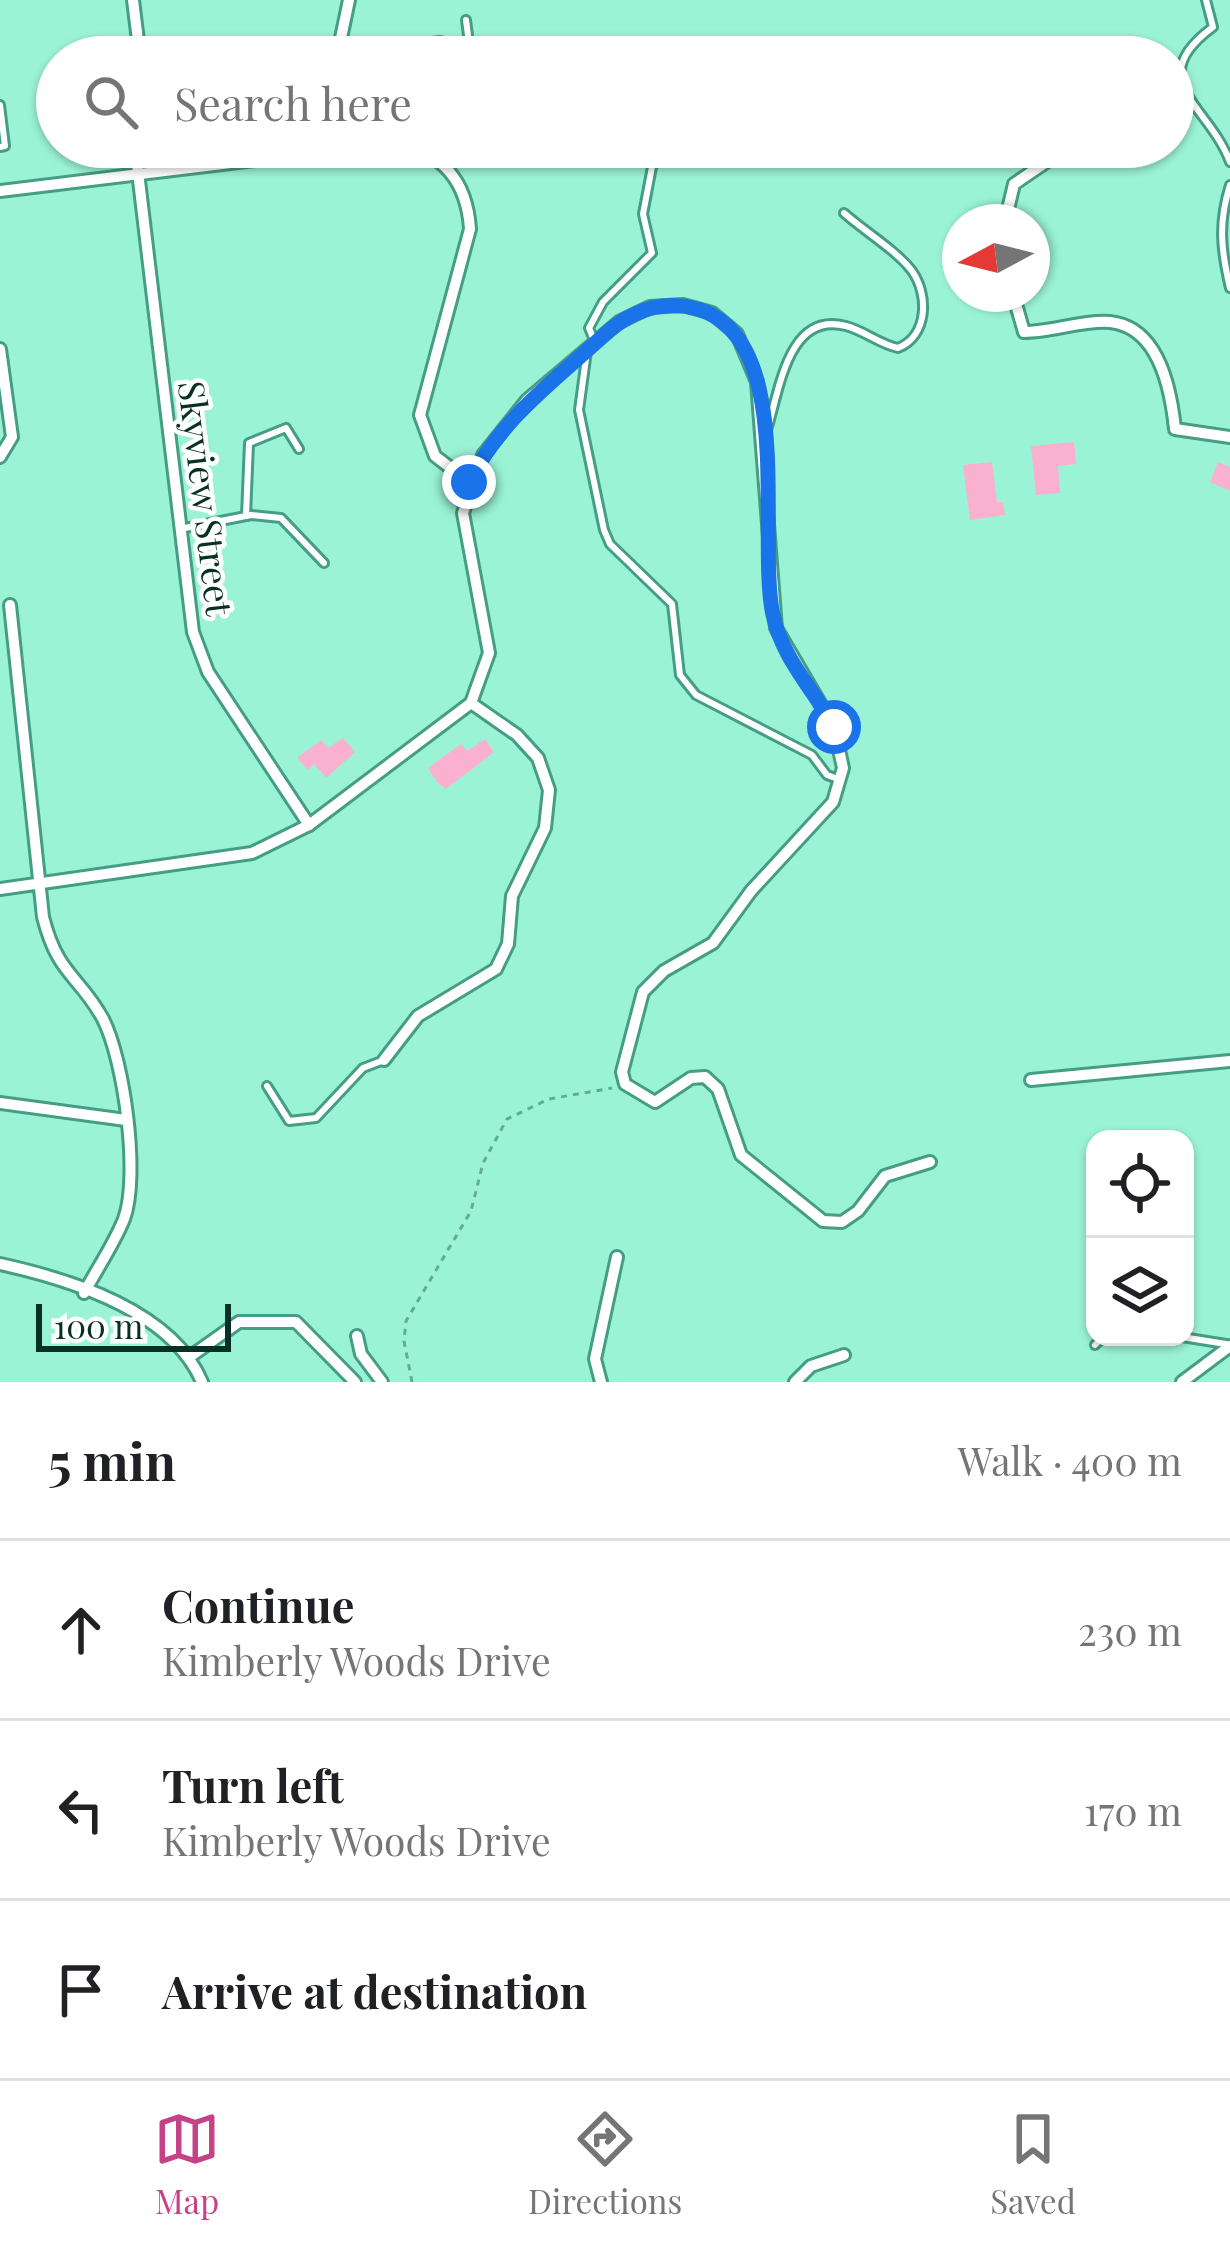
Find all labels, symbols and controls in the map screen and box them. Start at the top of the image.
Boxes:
search box [36,36,1194,168]
icon: search [78,69,144,135]
text: Search here [174,72,412,132]
north arrow [942,204,1050,312]
street label: Skyview Street [169,378,245,619]
route end [442,455,496,509]
route start [807,700,861,754]
map controls [1086,1130,1194,1346]
button: locate [1086,1130,1194,1238]
button: layers [1086,1238,1194,1346]
scale bar [36,1298,231,1351]
text: 100 m [54,1303,143,1347]
text: 5 min [48,1426,176,1494]
text: Walk · 400 m [958,1434,1182,1486]
text: Continue [162,1574,354,1634]
icon: ahead [48,1597,114,1663]
text: 230 m [1078,1604,1182,1656]
text: Kimberly Woods Drive [162,1634,551,1686]
text: Turn left [162,1754,344,1814]
icon: left [48,1777,114,1843]
text: 170 m [1084,1784,1182,1836]
text: Kimberly Woods Drive [162,1814,551,1866]
icon: arrive [48,1957,114,2023]
text: Arrive at destination [162,1960,587,2020]
tab: Map [154,2106,220,2222]
tab: Directions [528,2106,682,2222]
tab: Saved [990,2106,1076,2222]

